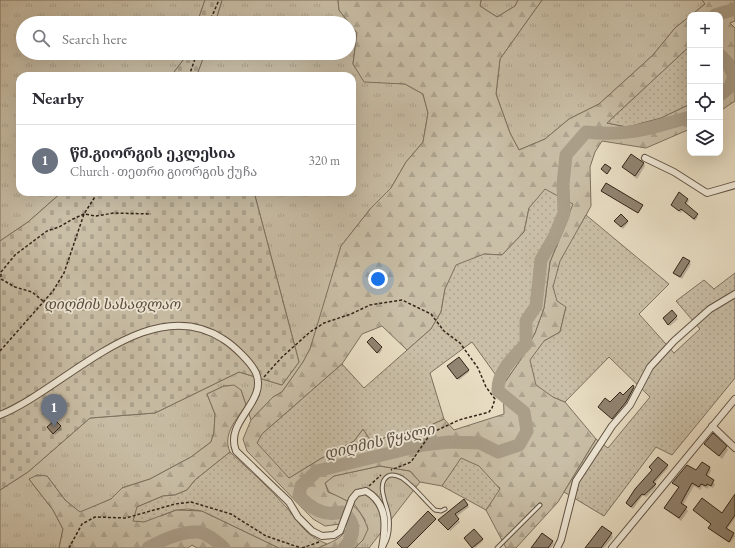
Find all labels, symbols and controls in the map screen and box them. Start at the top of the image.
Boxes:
map controls [687,12,723,156]
button: + [687,12,723,48]
search box [16,16,356,60]
icon: search [30,27,52,49]
text: Search here [62,29,127,48]
button: − [687,48,723,84]
button: locate [687,84,723,120]
text: Nearby [32,87,84,109]
button: layers [687,120,723,156]
text: წმ.გიორგის ეკლესია [70,143,236,162]
text: 1 [42,152,48,169]
text: 320 m [309,152,340,169]
text: Church · თეთრი გიორგის ქუჩა [70,163,257,180]
your location [368,269,388,289]
park label: დიღმის სასაფლაო [44,295,181,313]
pin: 1 [41,394,67,427]
water label: დიღმის წყალი [322,419,438,463]

